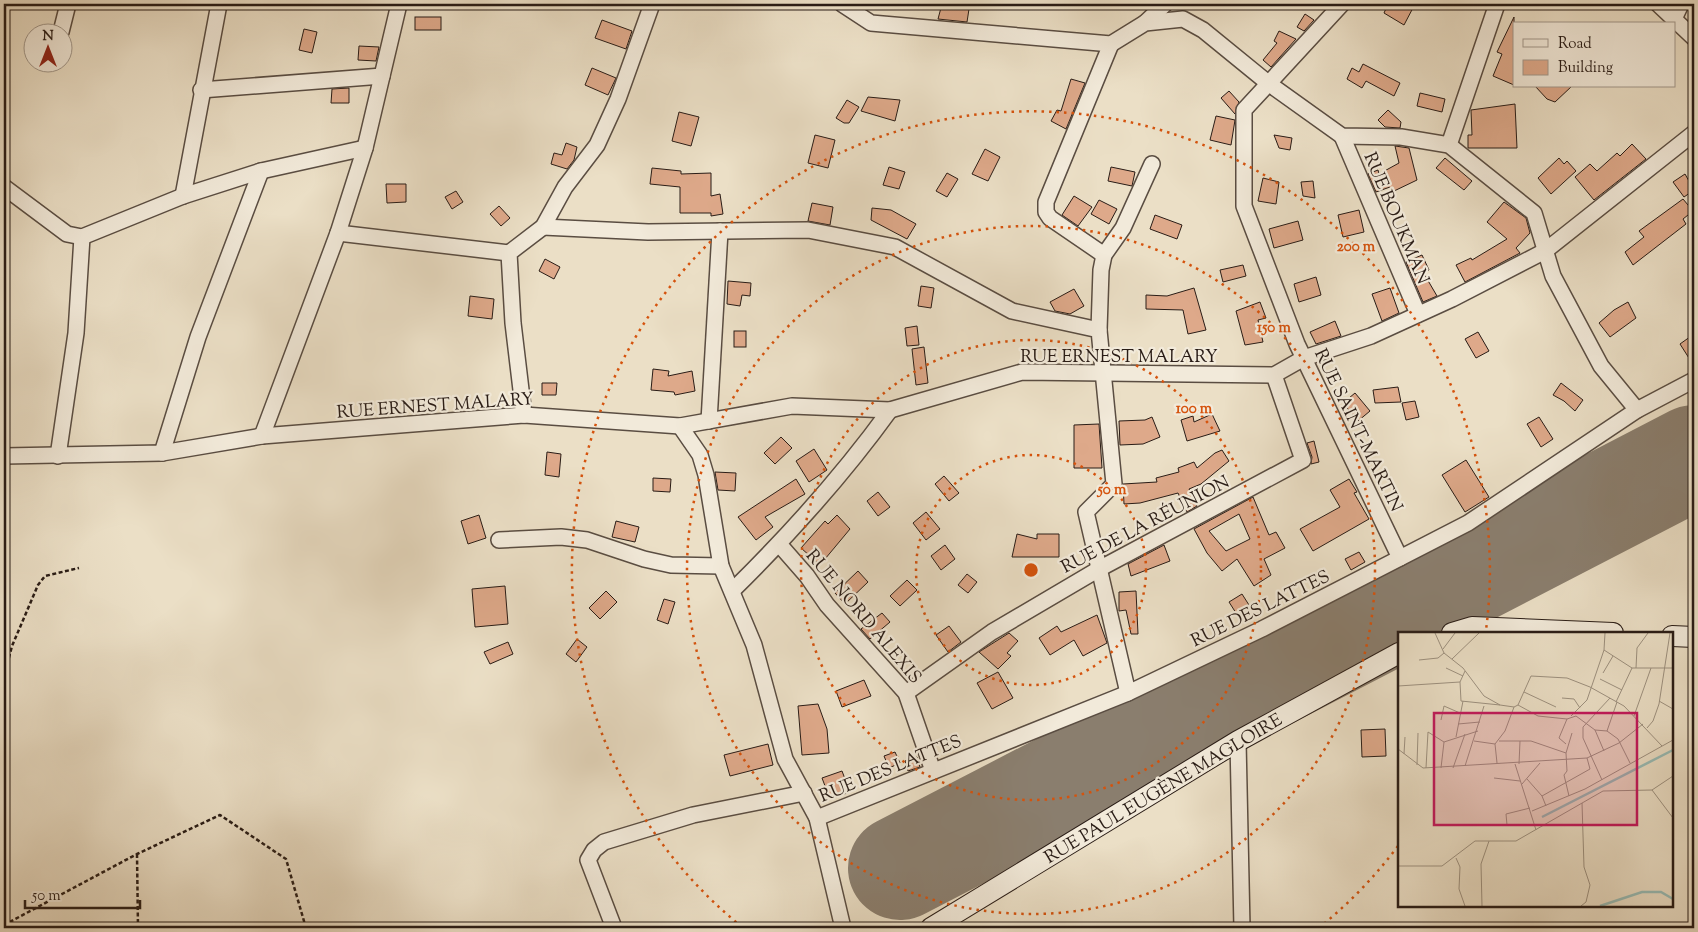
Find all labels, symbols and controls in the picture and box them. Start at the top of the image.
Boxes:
north arrow [22,22,72,72]
legend [1513,22,1676,88]
text: N [42,27,54,47]
text: Road [1558,34,1592,55]
text: Building [1558,58,1613,79]
street label: RUE BOUKMAN [1356,149,1435,289]
text: 200 m [1337,237,1376,258]
text: 150 m [1257,318,1291,339]
street label: RUE ERNEST MALARY [1020,345,1218,371]
street label: RUE SAINT-MARTIN [1306,345,1408,517]
street label: RUE ERNEST MALARY [336,387,535,427]
text: 100 m [1176,399,1213,420]
street label: RUE DE LA RÉUNION [1057,470,1235,581]
text: 50 m [1097,480,1127,501]
street label: RUE NORD ALEXIS [798,544,927,690]
centre of rings [1022,561,1040,579]
street label: RUE DES LATTES [1187,565,1335,655]
inset map [1398,632,1673,907]
street label: RUE PAUL EUGÈNE MAGLOIRE [1040,708,1288,871]
street label: RUE DES LATTES [816,729,966,810]
scale bar [25,877,140,909]
text: 50 m [31,886,61,907]

